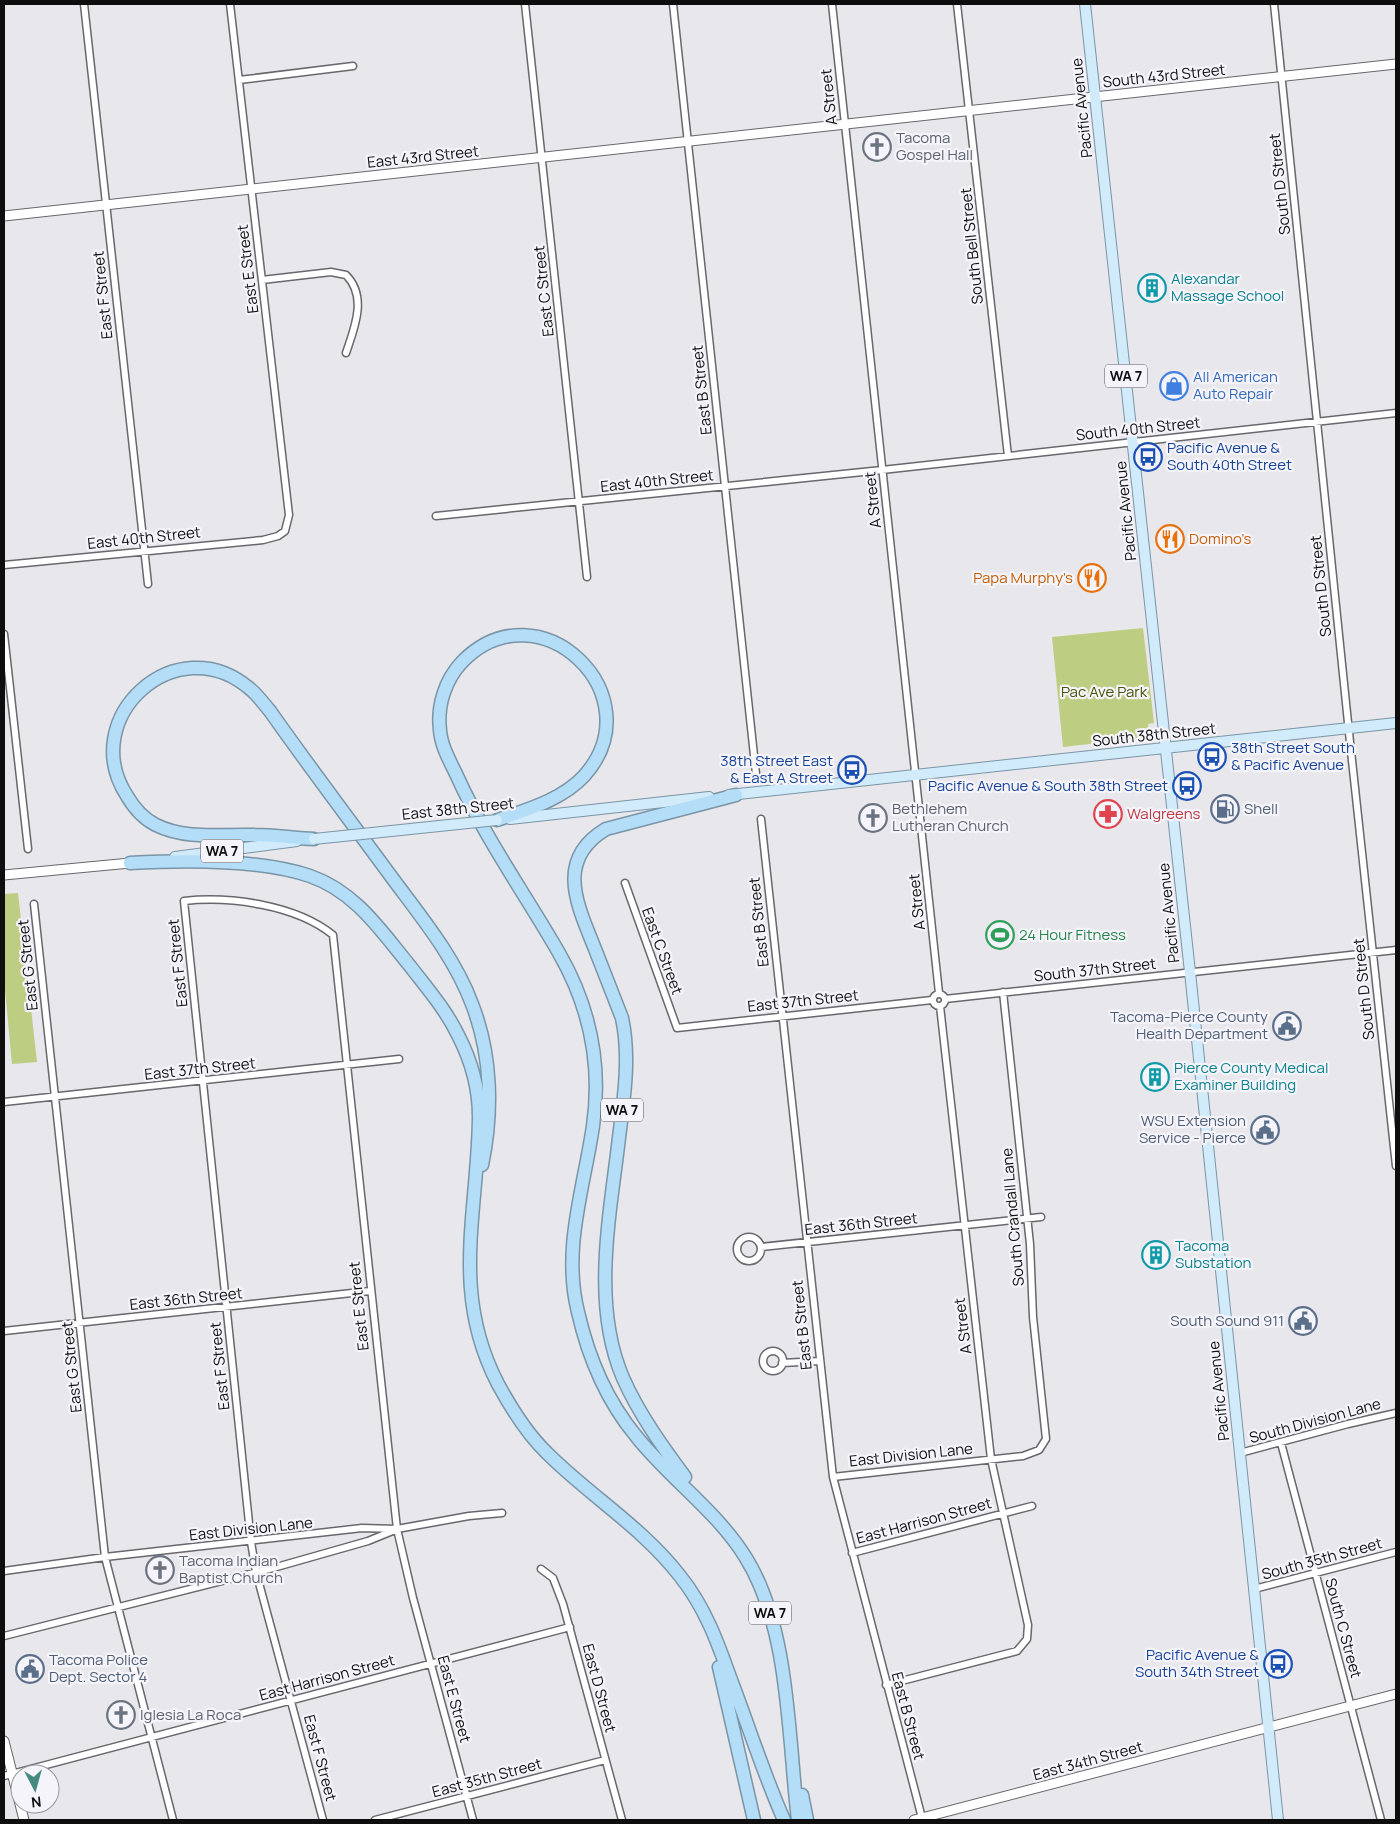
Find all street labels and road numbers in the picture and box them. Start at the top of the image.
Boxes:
street label: Pacific Avenue [1066,57,1097,159]
street label: South 43rd Street [1102,59,1226,92]
street label: A Street [815,68,842,126]
street label: South D Street [1264,132,1295,236]
street label: East 43rd Street [366,140,480,173]
street label: South Bell Street [955,187,988,305]
street label: East E Street [232,223,263,315]
street label: East C Street [528,244,559,338]
street label: East F Street [87,250,118,340]
street label: East B Street [686,344,717,436]
road number: WA 7 [1105,364,1147,388]
street label: South 40th Street [1075,412,1201,445]
street label: Pacific Avenue [1110,460,1141,562]
street label: East 40th Street [599,464,715,497]
street label: A Street [859,471,886,529]
street label: East 40th Street [86,521,202,554]
street label: South D Street [1305,534,1336,638]
street label: South 38th Street [1091,718,1217,751]
street label: East 38th Street [401,792,515,825]
road number: WA 7 [201,839,243,862]
street label: Pacific Avenue [1153,862,1184,964]
street label: A Street [903,873,930,931]
street label: East B Street [743,876,774,968]
street label: East C Street [637,904,688,997]
street label: East F Street [162,918,193,1008]
street label: East G Street [12,919,43,1012]
street label: South D Street [1348,937,1379,1041]
street label: South 37th Street [1033,953,1157,986]
street label: East 37th Street [746,984,860,1017]
street label: East 37th Street [143,1052,257,1085]
road number: WA 7 [601,1098,643,1122]
street label: South Crandall Lane [996,1147,1029,1287]
street label: East 36th Street [803,1207,918,1240]
street label: East E Street [343,1261,374,1352]
street label: East B Street [786,1279,817,1371]
street label: East 36th Street [128,1282,243,1315]
street label: A Street [949,1297,976,1355]
street label: East G Street [56,1321,87,1414]
street label: East F Street [204,1321,235,1411]
street label: Pacific Avenue [1203,1340,1234,1442]
street label: South Division Lane [1247,1393,1383,1448]
street label: East Division Lane [848,1438,974,1471]
street label: East Harrison Street [854,1492,994,1549]
street label: East Division Lane [188,1512,314,1545]
street label: South 35th Street [1259,1532,1384,1585]
street label: South C Street [1320,1576,1367,1680]
road number: WA 7 [749,1602,791,1625]
street label: East D Street [578,1641,621,1734]
street label: East Harrison Street [257,1649,397,1706]
street label: East E Street [433,1653,476,1745]
street label: East B Street [887,1670,930,1762]
street label: East F Street [299,1712,342,1803]
street label: East 34th Street [1031,1736,1145,1785]
street label: East 35th Street [430,1753,544,1802]

